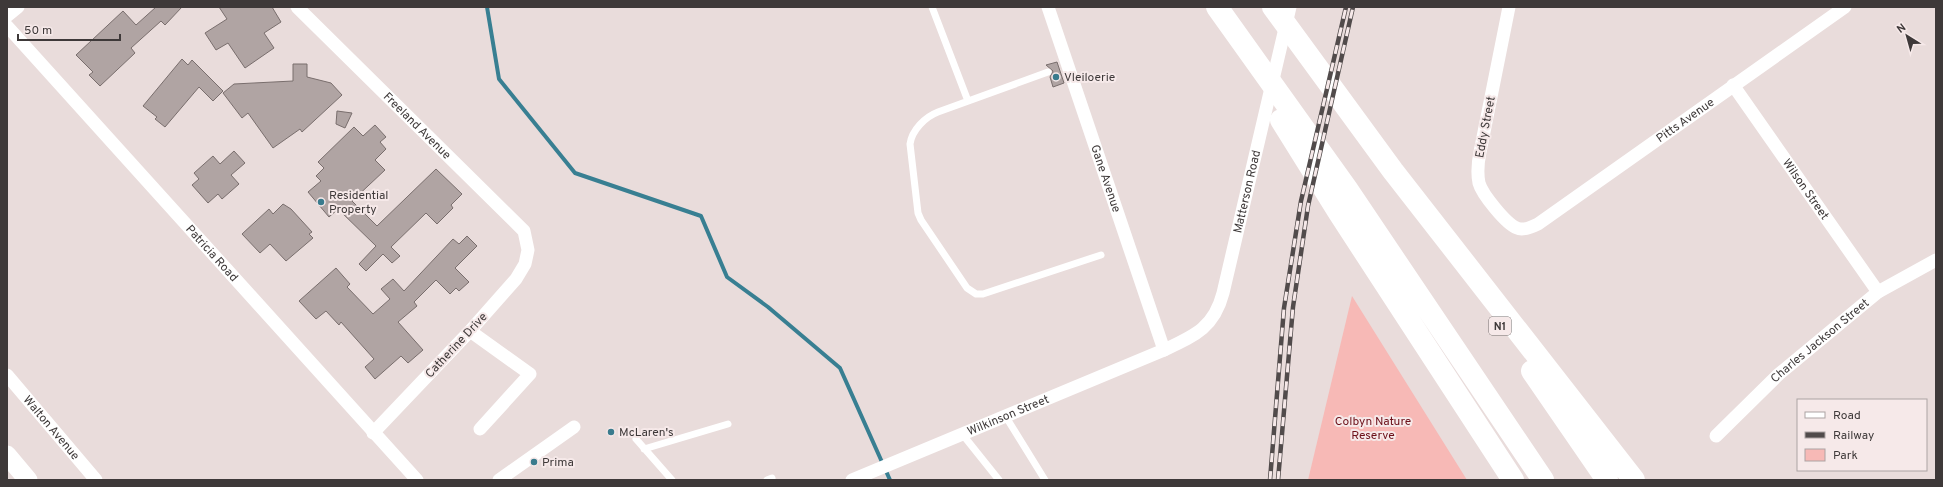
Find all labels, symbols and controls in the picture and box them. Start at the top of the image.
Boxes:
scale bar [18,16,120,42]
north arrow [1887,16,1927,56]
text: N [1894,21,1909,37]
text: 50 m [24,23,52,39]
place label: Vleiloerie [1064,70,1115,86]
marker: Vleiloerie [1051,72,1061,82]
street label: Freeland Avenue [379,89,454,163]
street label: Eddy Street [1472,95,1500,159]
street label: Pitts Avenue [1653,95,1718,147]
street label: Gane Avenue [1086,143,1124,215]
street label: Matterson Road [1230,149,1265,235]
street label: Wilson Street [1778,156,1832,223]
place label: Residential Property [329,188,388,218]
marker: Residential Property [316,197,326,207]
street label: Patricia Road [182,222,241,286]
street label: Charles Jackson Street [1768,296,1873,387]
street label: Catherine Drive [422,310,491,382]
road number: N1 [1489,317,1511,335]
street label: Wilkinson Street [965,392,1052,440]
street label: Walton Avenue [19,393,83,464]
legend [1797,399,1927,471]
text: Road [1833,408,1861,424]
park label: Colbyn Nature Reserve [1335,414,1411,444]
place label: McLaren's [619,425,674,441]
marker: McLaren's [606,427,616,437]
text: Railway [1833,428,1874,444]
text: Park [1833,448,1858,464]
place label: Prima [542,455,574,471]
marker: Prima [529,457,539,467]

